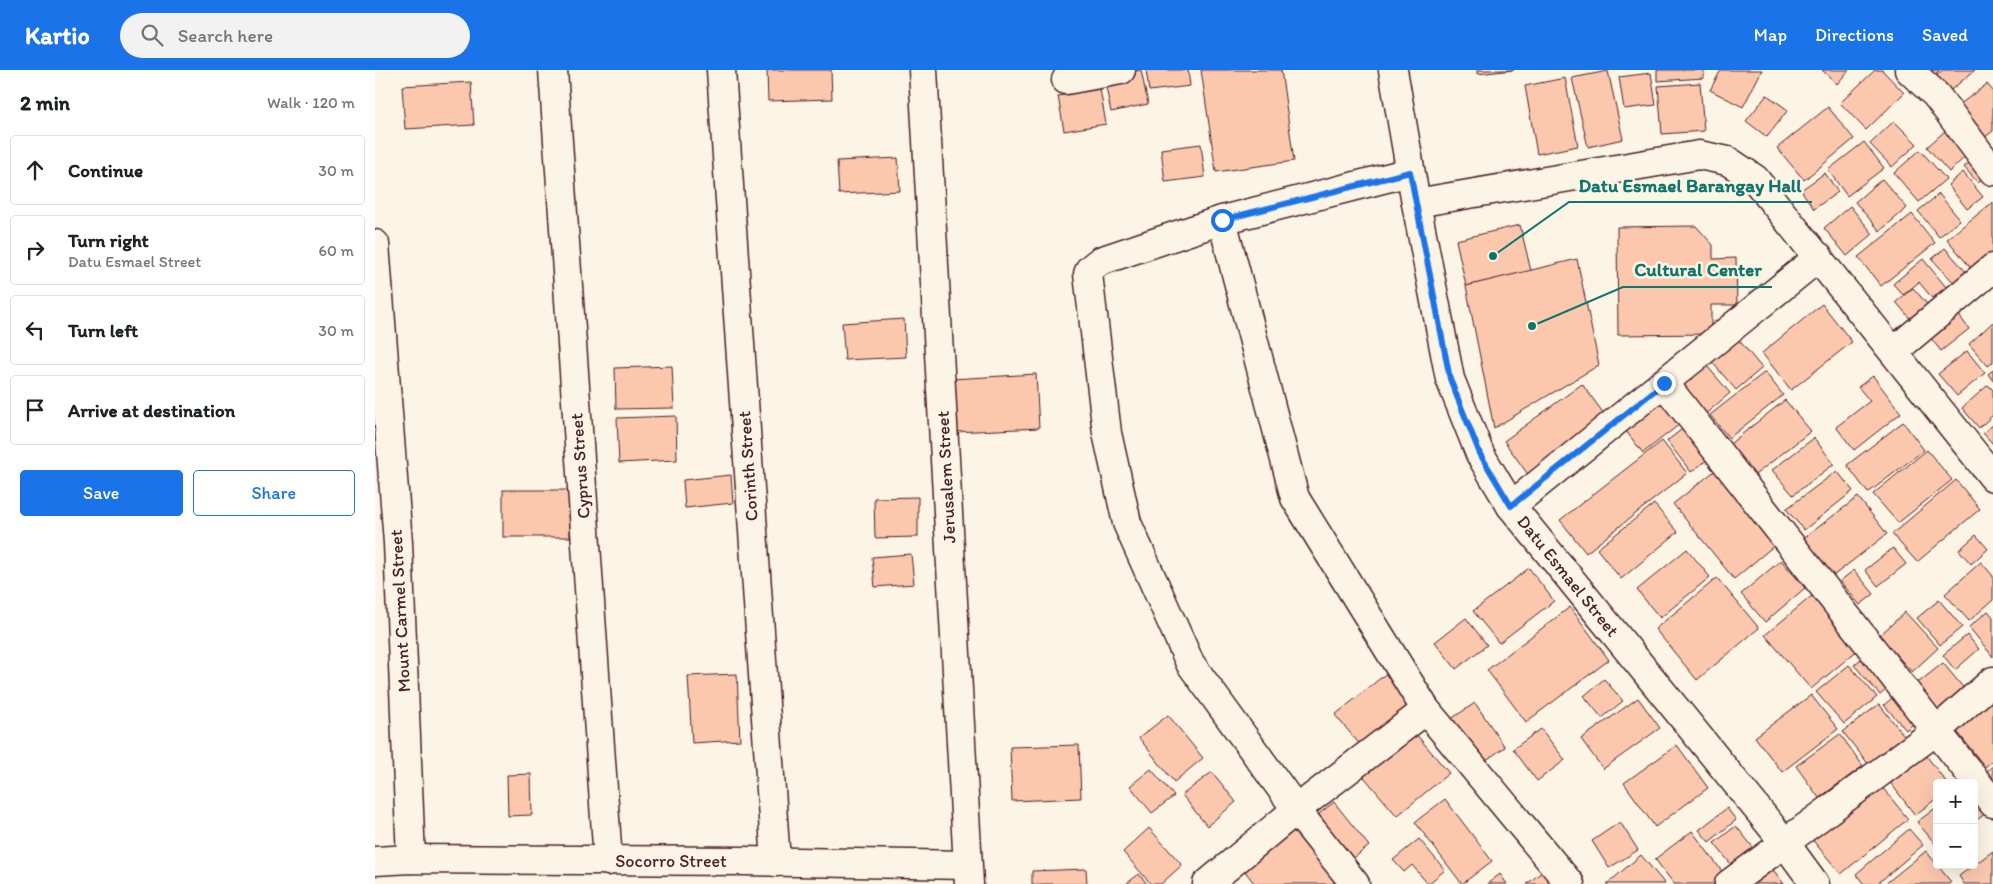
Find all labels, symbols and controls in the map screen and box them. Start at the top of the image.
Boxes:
search box [120,13,470,58]
text: Kartio [25,21,90,50]
icon: search [138,21,166,49]
text: Search here [178,24,273,47]
text: Map [1754,24,1787,46]
text: Directions [1815,24,1894,46]
text: Saved [1922,24,1968,46]
text: 2 min [20,90,70,115]
text: Walk · 120 m [267,93,355,112]
icon: ahead [21,156,49,184]
text: Continue [68,159,143,182]
text: 30 m [318,161,354,180]
callout: Datu Esmael Barangay Hall [1569,168,1812,202]
text: Datu Esmael Barangay Hall [1578,174,1802,197]
route start [1211,209,1234,232]
text: Turn right [68,229,149,252]
icon: right [21,236,49,264]
text: 60 m [319,241,354,260]
text: Datu Esmael Street [68,252,201,271]
callout: Cultural Center [1623,253,1772,287]
text: Cultural Center [1634,258,1762,281]
icon: left [21,316,49,344]
text: Turn left [68,319,138,342]
text: 30 m [318,321,354,340]
route end [1653,372,1676,395]
icon: arrive [21,396,49,424]
text: Arrive at destination [68,399,235,422]
street label: Corinth Street [733,410,763,522]
street label: Jerusalem Street [932,410,960,544]
street label: Cyprus Street [565,412,595,520]
button: Save [20,470,183,516]
button: Share [193,470,355,516]
street label: Datu Esmael Street [1512,511,1624,641]
street label: Mount Carmel Street [385,529,415,693]
map controls [1933,779,1978,869]
button: + [1933,779,1978,824]
button: − [1933,824,1978,869]
street label: Socorro Street [615,850,727,872]

